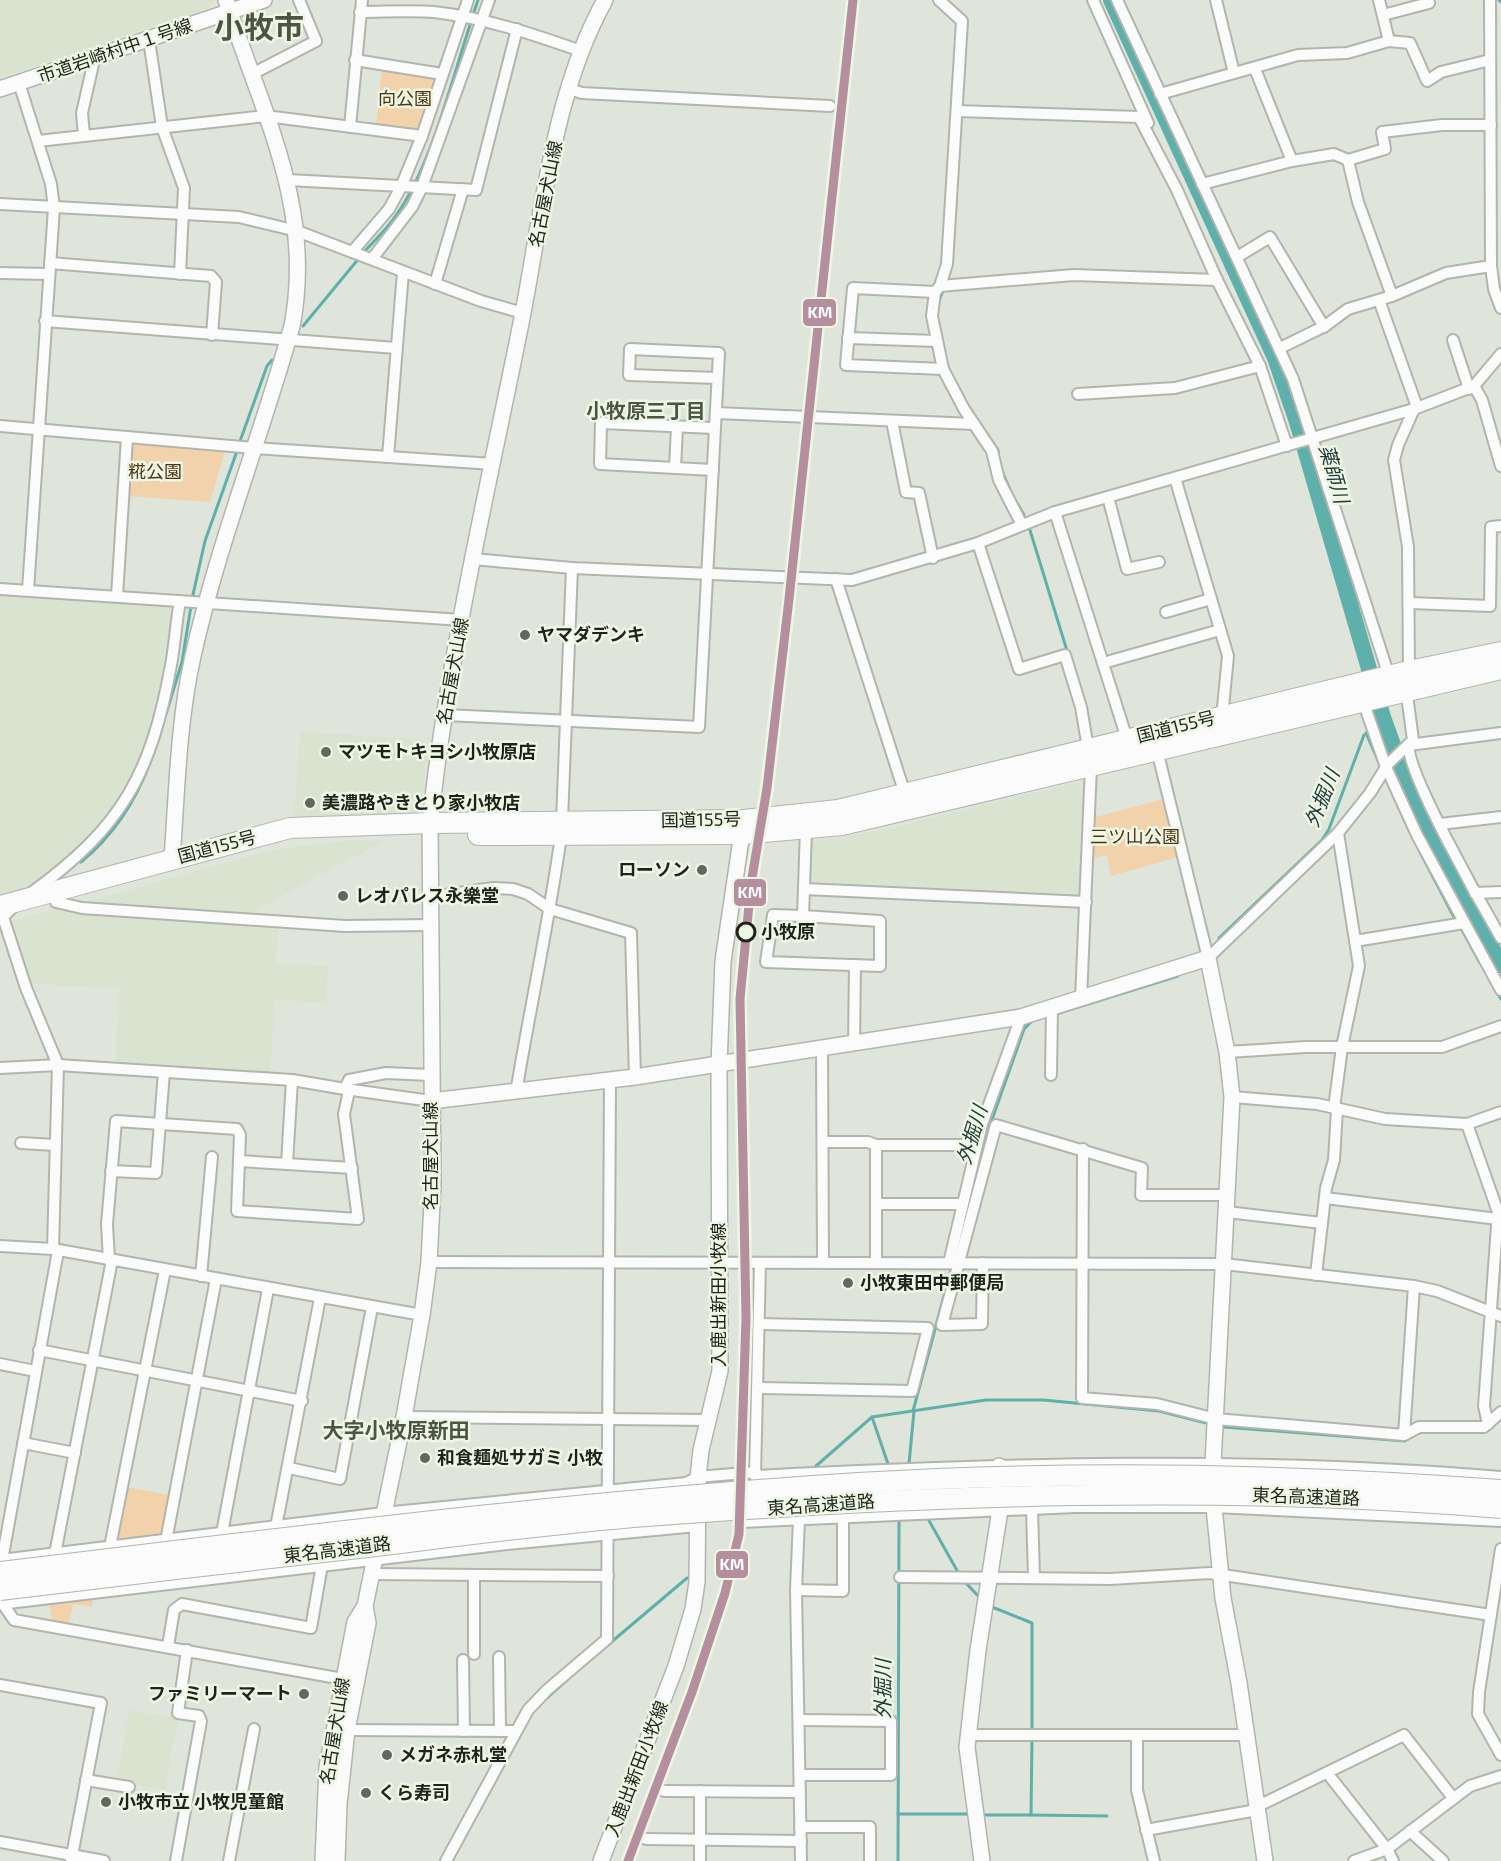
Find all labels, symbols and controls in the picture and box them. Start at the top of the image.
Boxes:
district label: 小牧市 [214,8,304,44]
street label: 市道岩崎村中１号線 [35,13,195,87]
park label: 向公園 [378,87,432,109]
street label: 名古屋犬山線 [524,139,566,249]
line badge: KM [802,298,837,327]
text: KM [808,302,832,321]
district label: 小牧原三丁目 [586,398,706,422]
water label: 薬師川 [1315,442,1355,508]
park label: 糀公園 [128,460,182,482]
street label: 名古屋犬山線 [432,616,472,726]
place label: ヤマダデンキ [537,623,645,645]
marker: ヤマダデンキ [518,628,532,642]
street label: 国道155号 [1134,706,1217,746]
place label: マツモトキヨシ小牧原店 [338,740,536,762]
marker: マツモトキヨシ小牧原店 [319,745,333,759]
water label: 外掘川 [1299,763,1344,830]
place label: 美濃路やきとり家小牧店 [322,791,520,813]
marker: 美濃路やきとり家小牧店 [303,796,317,810]
street label: 国道155号 [661,807,741,831]
street label: 国道155号 [175,825,258,867]
park label: 三ツ山公園 [1090,825,1180,847]
place label: ローソン [618,858,690,880]
marker: ローソン [695,863,709,877]
line badge: KM [733,878,767,907]
text: KM [738,882,762,901]
place label: レオパレス永樂堂 [355,884,499,906]
marker: レオパレス永樂堂 [336,889,350,903]
place label: 小牧原 [761,920,815,942]
marker: 小牧原 [736,922,756,942]
water label: 外掘川 [951,1101,992,1167]
street label: 名古屋犬山線 [419,1102,441,1210]
street label: 入鹿出新田小牧線 [707,1223,729,1367]
place label: 小牧東田中郵便局 [860,1271,1004,1293]
marker: 小牧東田中郵便局 [841,1276,855,1290]
district label: 大字小牧原新田 [323,1417,470,1442]
place label: 和食麺処サガミ 小牧 [437,1446,603,1468]
marker: 和食麺処サガミ 小牧 [418,1451,432,1465]
street label: 東名高速道路 [1252,1483,1360,1509]
street label: 東名高速道路 [766,1489,876,1519]
street label: 東名高速道路 [282,1532,392,1567]
line badge: KM [715,1550,749,1579]
text: KM [720,1554,744,1573]
water label: 外掘川 [870,1657,894,1719]
street label: 名古屋犬山線 [315,1676,353,1786]
place label: ファミリーマート [148,1682,292,1704]
marker: ファミリーマート [297,1687,311,1701]
street label: 入鹿出新田小牧線 [600,1697,672,1840]
place label: メガネ赤札堂 [399,1743,507,1765]
marker: メガネ赤札堂 [380,1748,394,1762]
place label: くら寿司 [378,1781,450,1803]
marker: くら寿司 [359,1786,373,1800]
place label: 小牧市立 小牧児童館 [118,1790,284,1812]
marker: 小牧市立 小牧児童館 [99,1795,113,1809]

